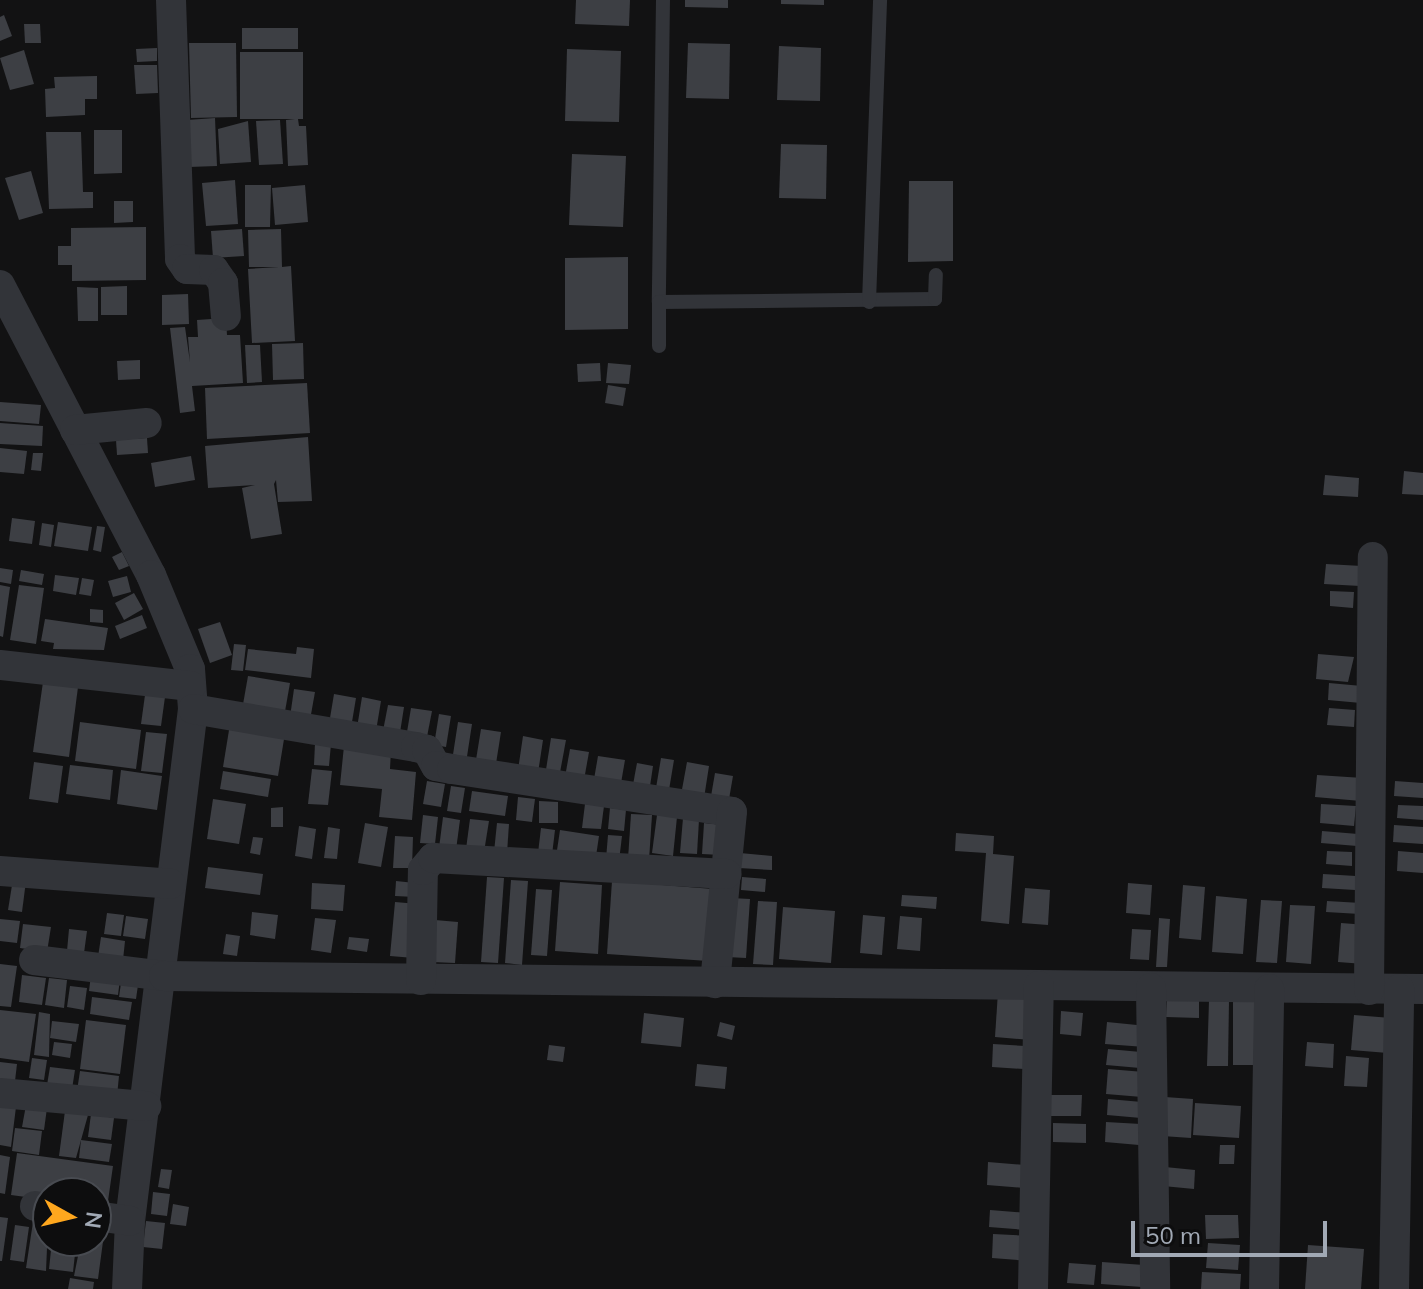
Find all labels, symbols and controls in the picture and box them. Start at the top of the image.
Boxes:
north arrow [32,1177,112,1257]
scale bar [1135,1205,1331,1255]
text: N [79,1210,109,1230]
text: 50 m [1145,1220,1201,1250]

